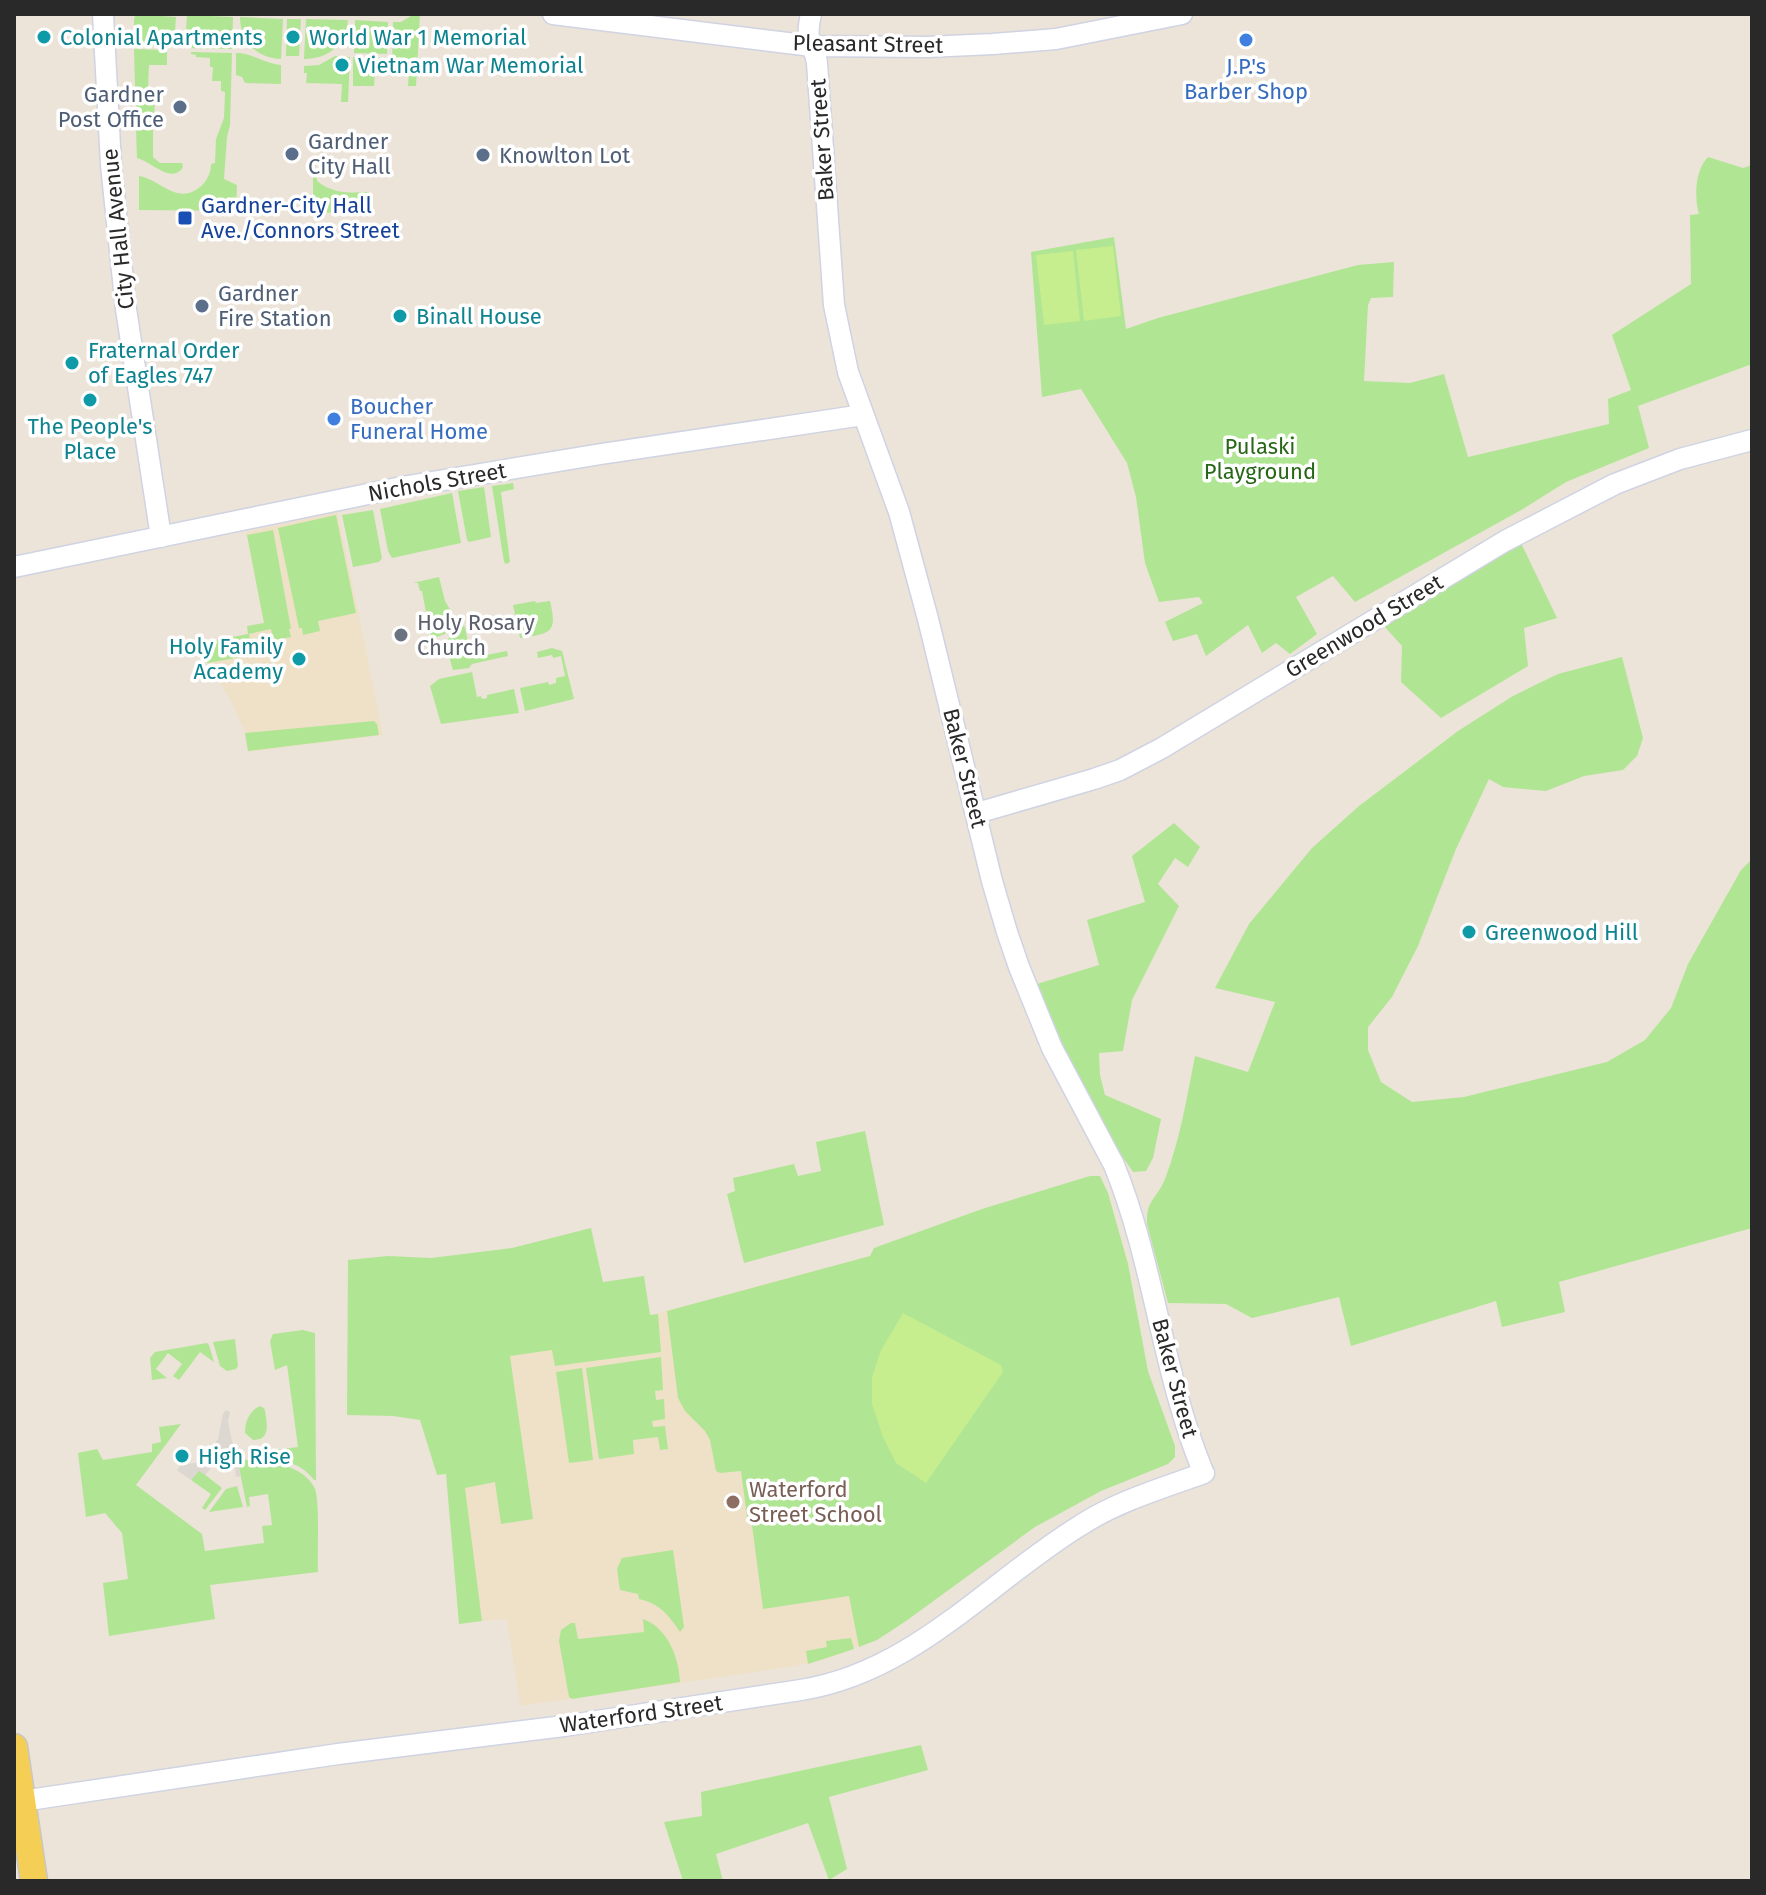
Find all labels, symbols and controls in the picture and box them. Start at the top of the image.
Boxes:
place label: Colonial Apartments [60,24,263,51]
place label: World War 1 Memorial [309,24,526,51]
marker: Colonial Apartments [35,28,53,46]
marker: World War 1 Memorial [284,28,302,46]
street label: Pleasant Street [792,29,944,59]
marker: J.P.'s Barber Shop [1237,31,1255,49]
place label: Vietnam War Memorial [358,52,583,79]
place label: J.P.'s Barber Shop [1184,53,1308,105]
marker: Vietnam War Memorial [333,56,351,74]
street label: Baker Street [804,78,840,202]
place label: Gardner Post Office [58,81,165,133]
marker: Gardner Post Office [171,98,189,116]
place label: Gardner City Hall [308,128,391,180]
place label: Knowlton Lot [499,142,630,169]
marker: Gardner City Hall [283,145,301,163]
marker: Knowlton Lot [474,146,492,164]
street label: City Hall Avenue [96,147,140,311]
place label: Gardner-City Hall Ave./Connors Street [201,192,400,244]
marker: Gardner-City Hall Ave./Connors Street [176,209,194,227]
place label: Gardner Fire Station [218,280,332,332]
marker: Gardner Fire Station [193,297,211,315]
place label: Binall House [416,303,542,330]
marker: Binall House [391,307,409,325]
place label: Fraternal Order of Eagles 747 [88,337,240,389]
marker: Fraternal Order of Eagles 747 [63,354,81,372]
marker: The People's Place [81,391,99,409]
place label: Boucher Funeral Home [350,393,488,445]
marker: Boucher Funeral Home [325,410,343,428]
place label: The People's Place [27,413,153,465]
park label: Pulaski Playground [1204,433,1316,485]
street label: Nichols Street [366,457,508,507]
street label: Greenwood Street [1280,568,1448,684]
place label: Holy Rosary Church [417,609,535,661]
marker: Holy Rosary Church [392,626,410,644]
place label: Holy Family Academy [169,633,283,685]
marker: Holy Family Academy [290,650,308,668]
street label: Baker Street [937,705,993,831]
place label: Greenwood Hill [1485,919,1638,946]
marker: Greenwood Hill [1460,923,1478,941]
street label: Baker Street [1146,1315,1204,1441]
place label: High Rise [198,1443,291,1470]
marker: High Rise [173,1447,191,1465]
place label: Waterford Street School [749,1476,882,1528]
marker: Waterford Street School [724,1493,742,1511]
street label: Waterford Street [558,1689,724,1739]

